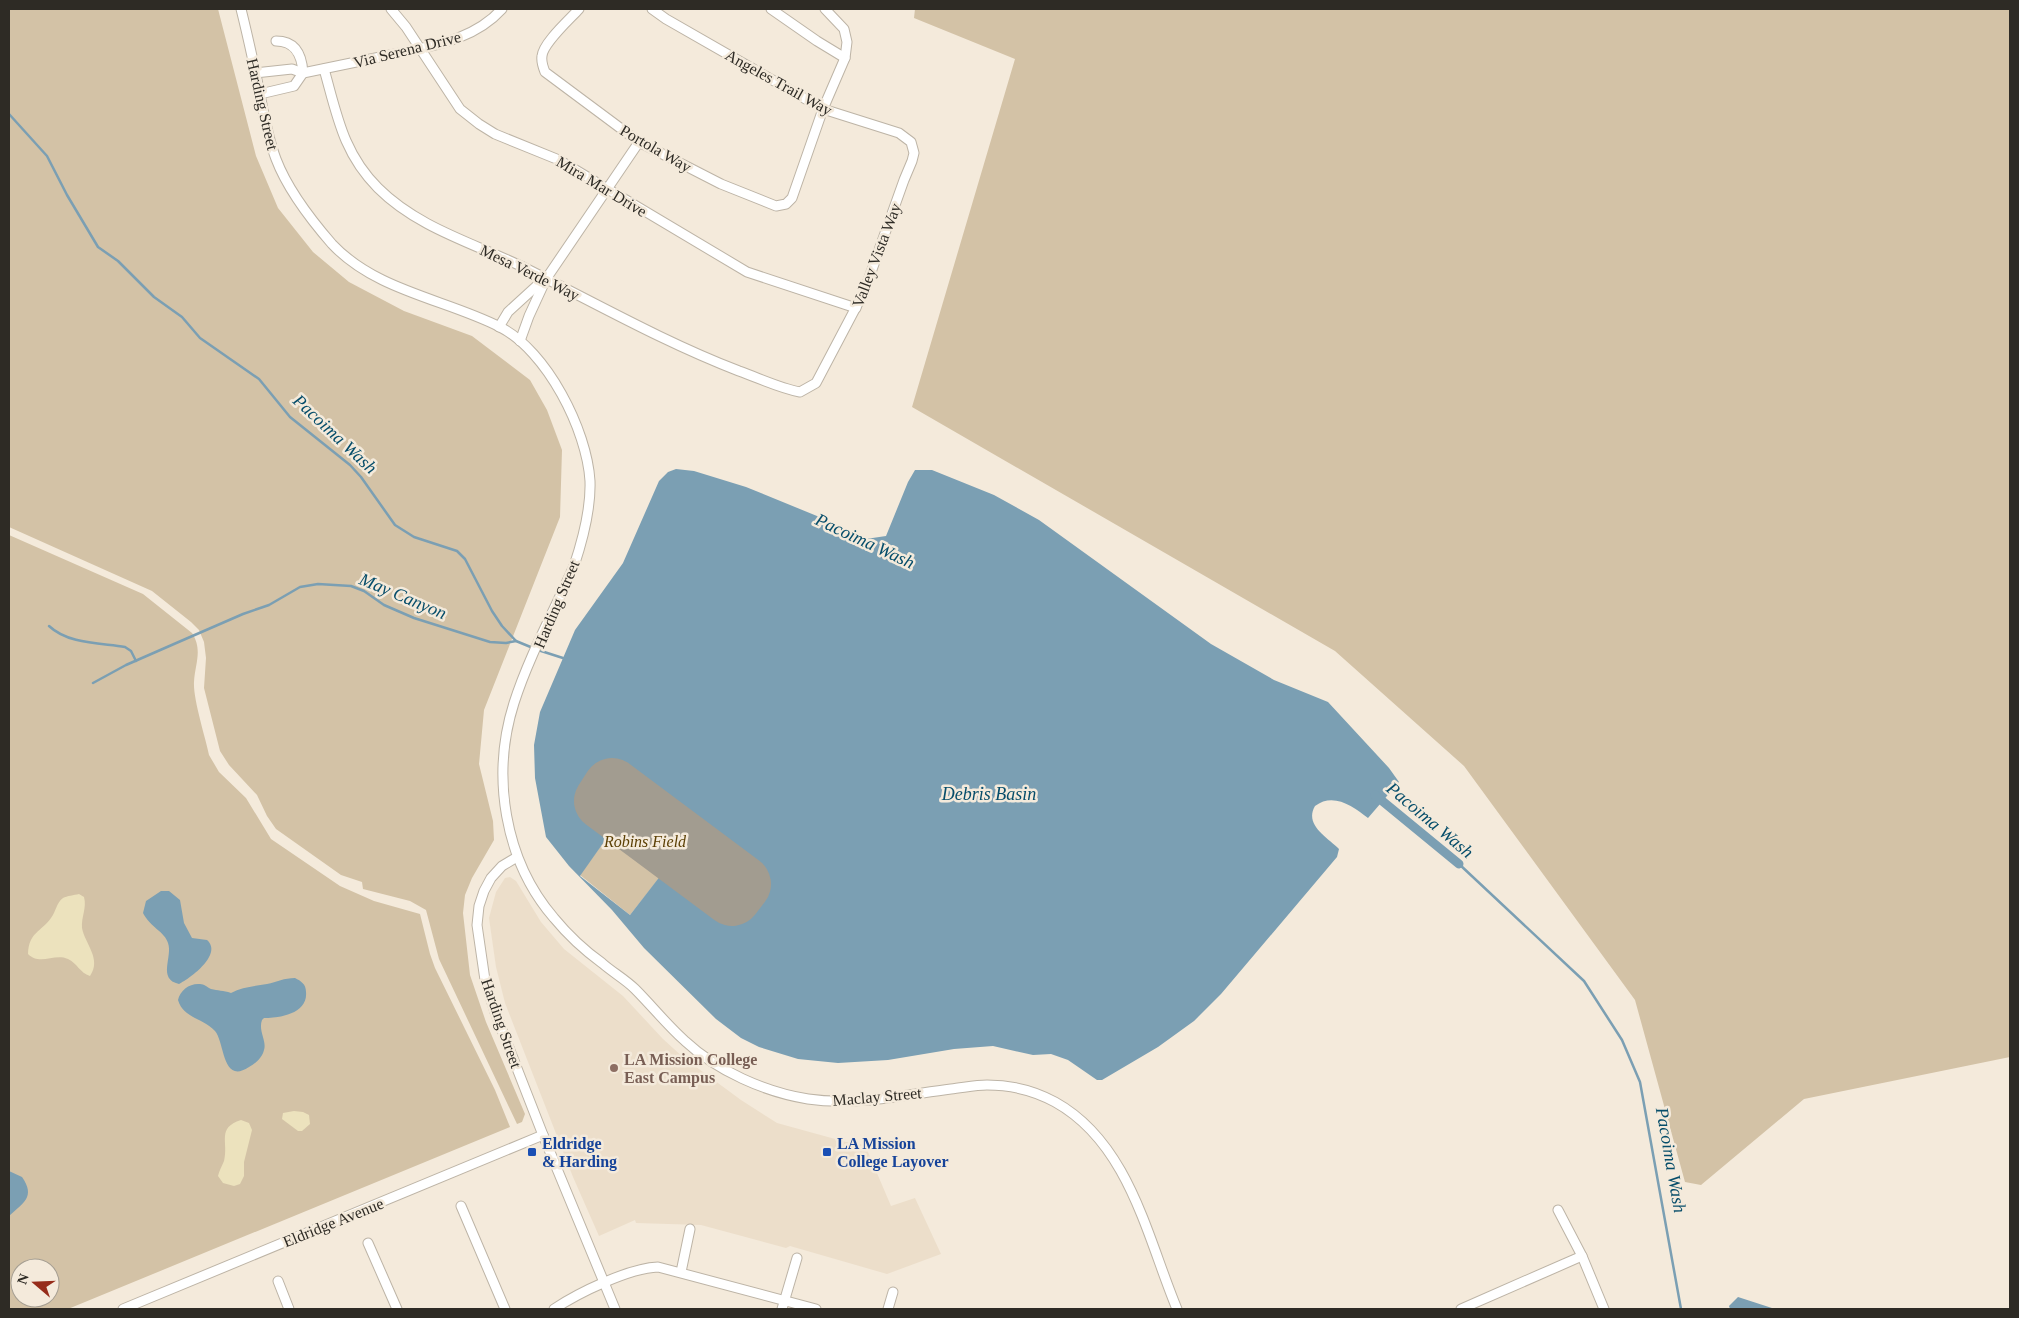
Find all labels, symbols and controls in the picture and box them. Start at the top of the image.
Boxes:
street label: Via Serena Drive [352,28,463,71]
street label: Angeles Trail Way [722,46,835,120]
street label: Harding Street [243,57,281,152]
street label: Portola Way [617,121,694,176]
street label: Mira Mar Drive [554,153,650,220]
street label: Valley Vista Way [849,201,905,310]
street label: Mesa Verde Way [477,241,582,305]
water label: Pacoima Wash [288,390,381,478]
water label: Pacoima Wash [811,509,918,573]
street label: Harding Street [530,557,584,651]
water label: May Canyon [356,568,449,623]
water label: Pacoima Wash [1382,777,1477,862]
water label: Debris Basin [941,784,1036,804]
park label: Robins Field [603,833,687,850]
street label: Harding Street [477,976,525,1071]
place label: LA Mission College East Campus [624,1051,757,1087]
marker: LA Mission College East Campus [608,1062,620,1074]
street label: Maclay Street [832,1084,923,1110]
water label: Pacoima Wash [1652,1105,1690,1214]
place label: Eldridge & Harding [542,1135,617,1171]
place label: LA Mission College Layover [837,1135,949,1171]
marker: Eldridge & Harding [526,1146,538,1158]
marker: LA Mission College Layover [821,1146,833,1158]
street label: Eldridge Avenue [281,1195,386,1251]
north arrow [10,1258,60,1308]
text: N [14,1272,32,1286]

